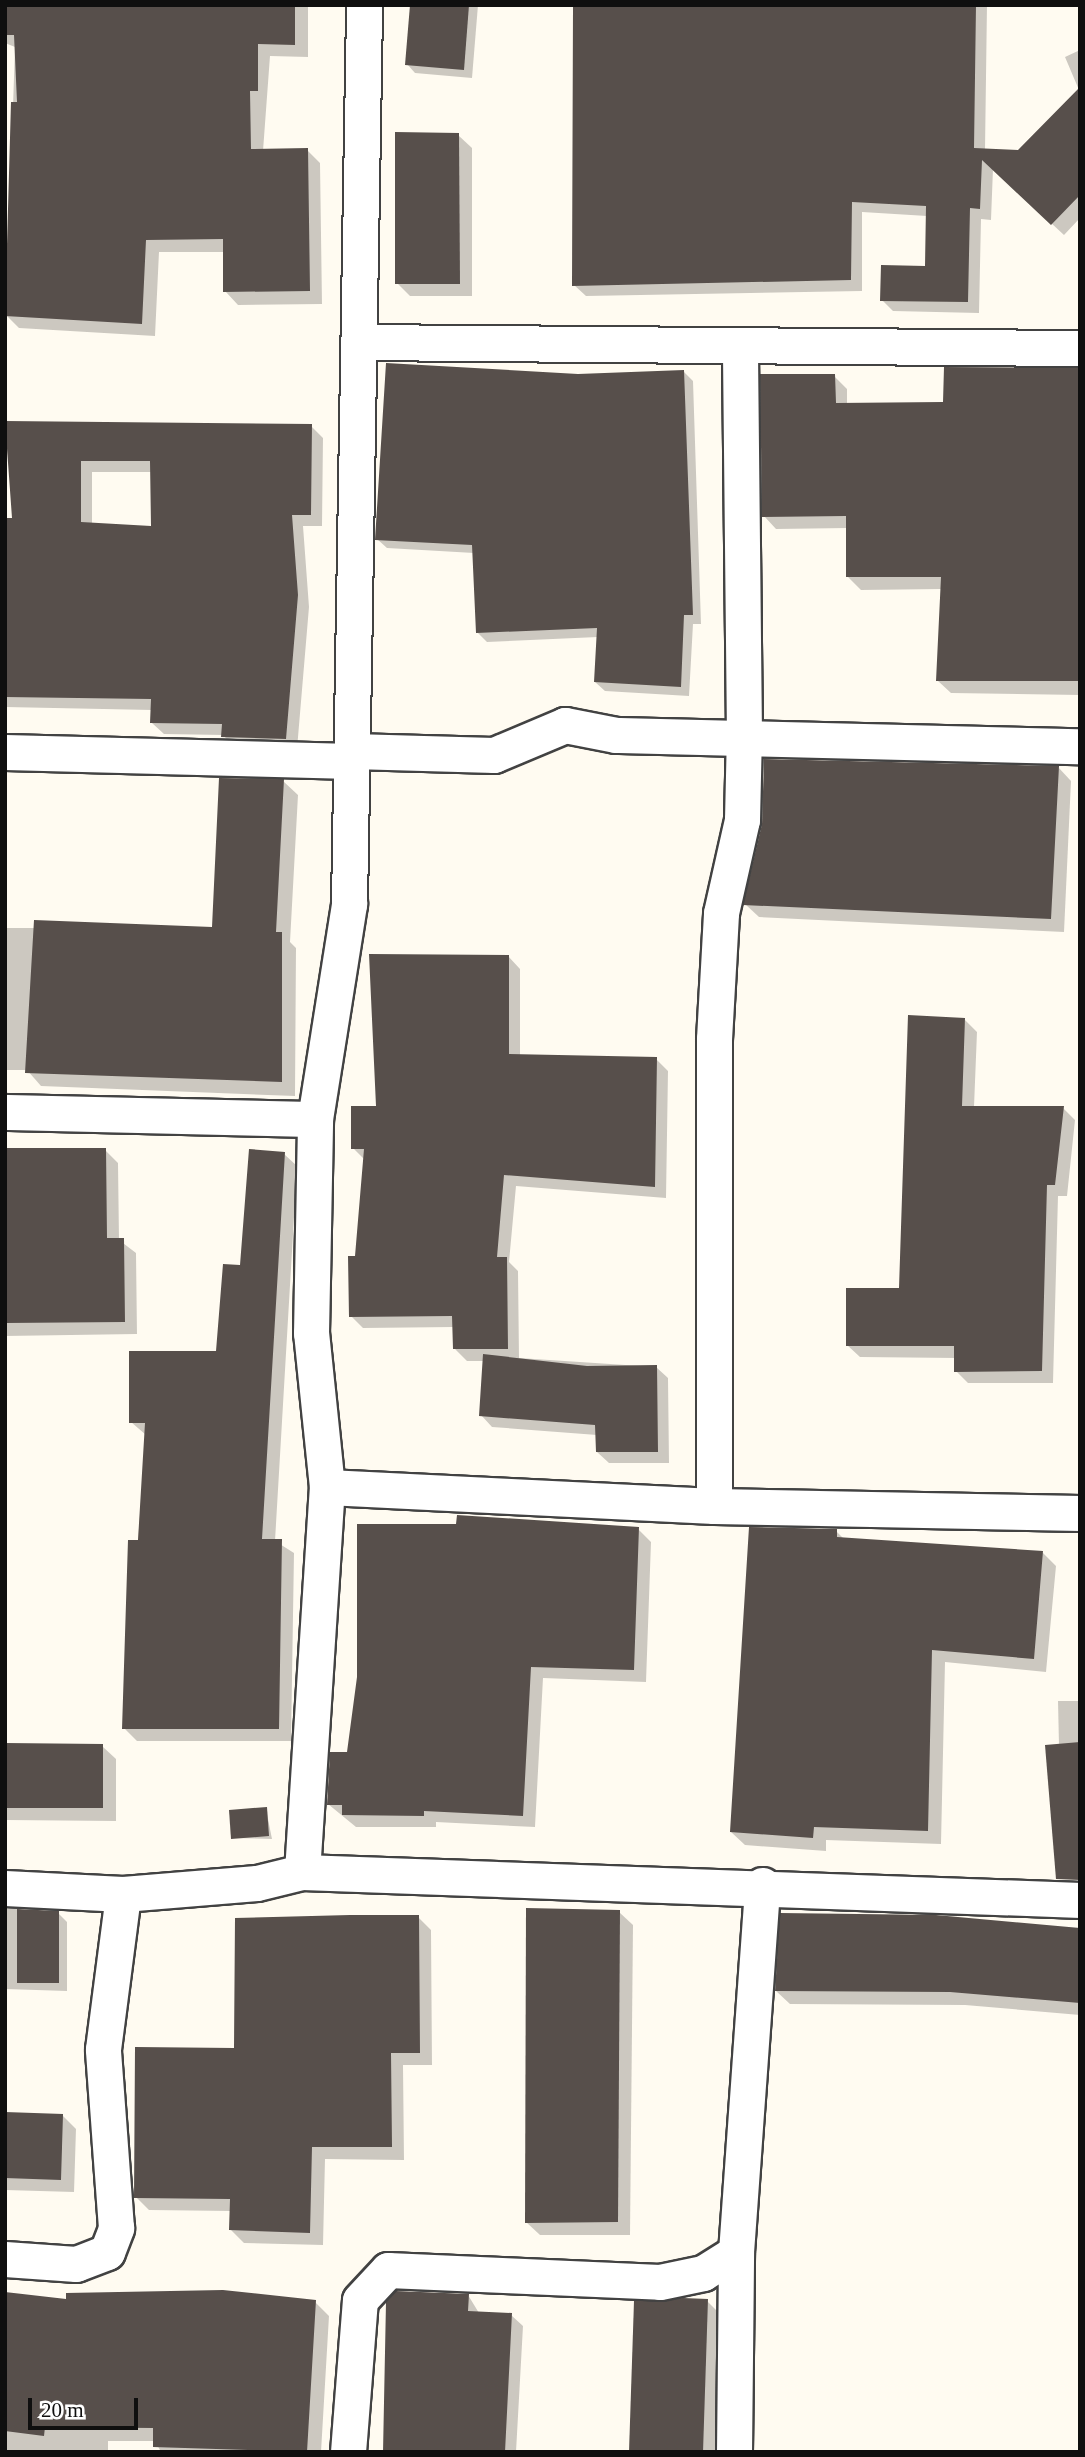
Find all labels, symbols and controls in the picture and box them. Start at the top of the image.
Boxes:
scale bar [32,2384,142,2428]
text: 20 m [41,2398,84,2422]

